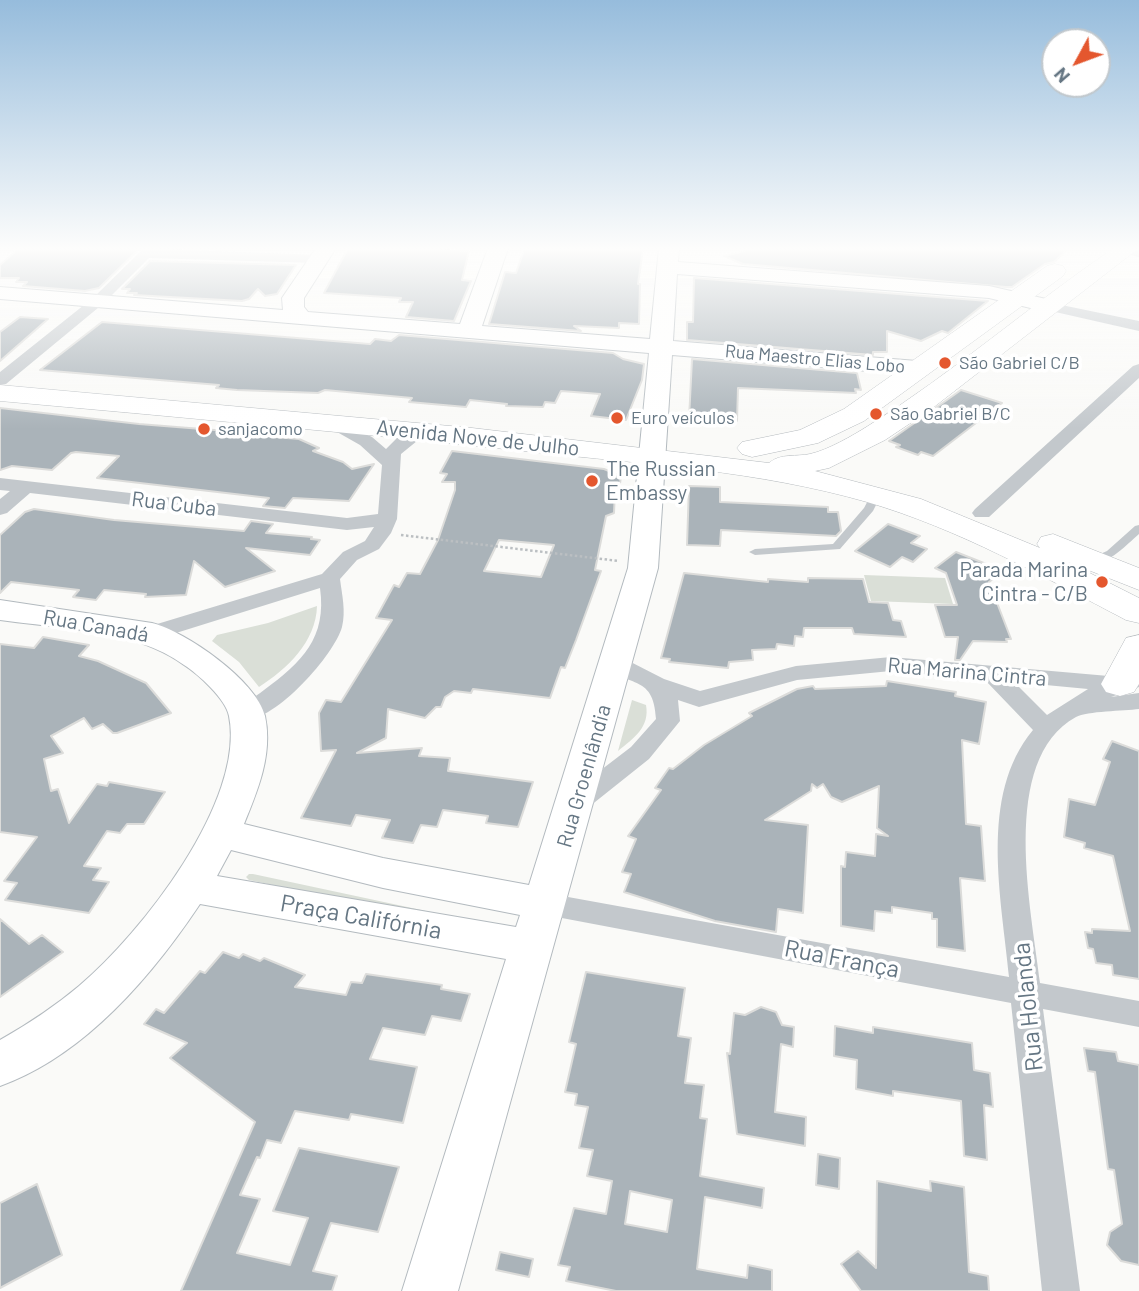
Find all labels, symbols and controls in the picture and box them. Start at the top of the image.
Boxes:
north arrow [1041,28,1111,98]
text: N [1048,63,1074,88]
street label: Rua Maestro Elias Lobo [724,340,906,378]
place label: São Gabriel C/B [959,352,1080,374]
marker: São Gabriel C/B [937,355,953,371]
place label: São Gabriel B/C [890,403,1011,425]
marker: São Gabriel B/C [868,406,884,422]
place label: Euro veículos [631,407,735,429]
marker: Euro veículos [609,410,625,426]
street label: Avenida Nove de Julho [375,415,581,461]
place label: sanjacomo [218,418,303,440]
marker: sanjacomo [196,421,212,437]
place label: The Russian Embassy [606,456,716,506]
marker: The Russian Embassy [584,473,600,489]
street label: Rua Cuba [130,486,218,522]
place label: Parada Marina Cintra - C/B [959,557,1088,607]
marker: Parada Marina Cintra - C/B [1094,574,1110,590]
street label: Rua Canadá [41,604,151,648]
street label: Rua Marina Cintra [886,653,1048,691]
street label: Rua Groenlândia [552,702,616,850]
street label: Praça Califórnia [278,889,444,945]
street label: Rua França [782,934,902,984]
street label: Rua Holanda [1007,941,1049,1073]

